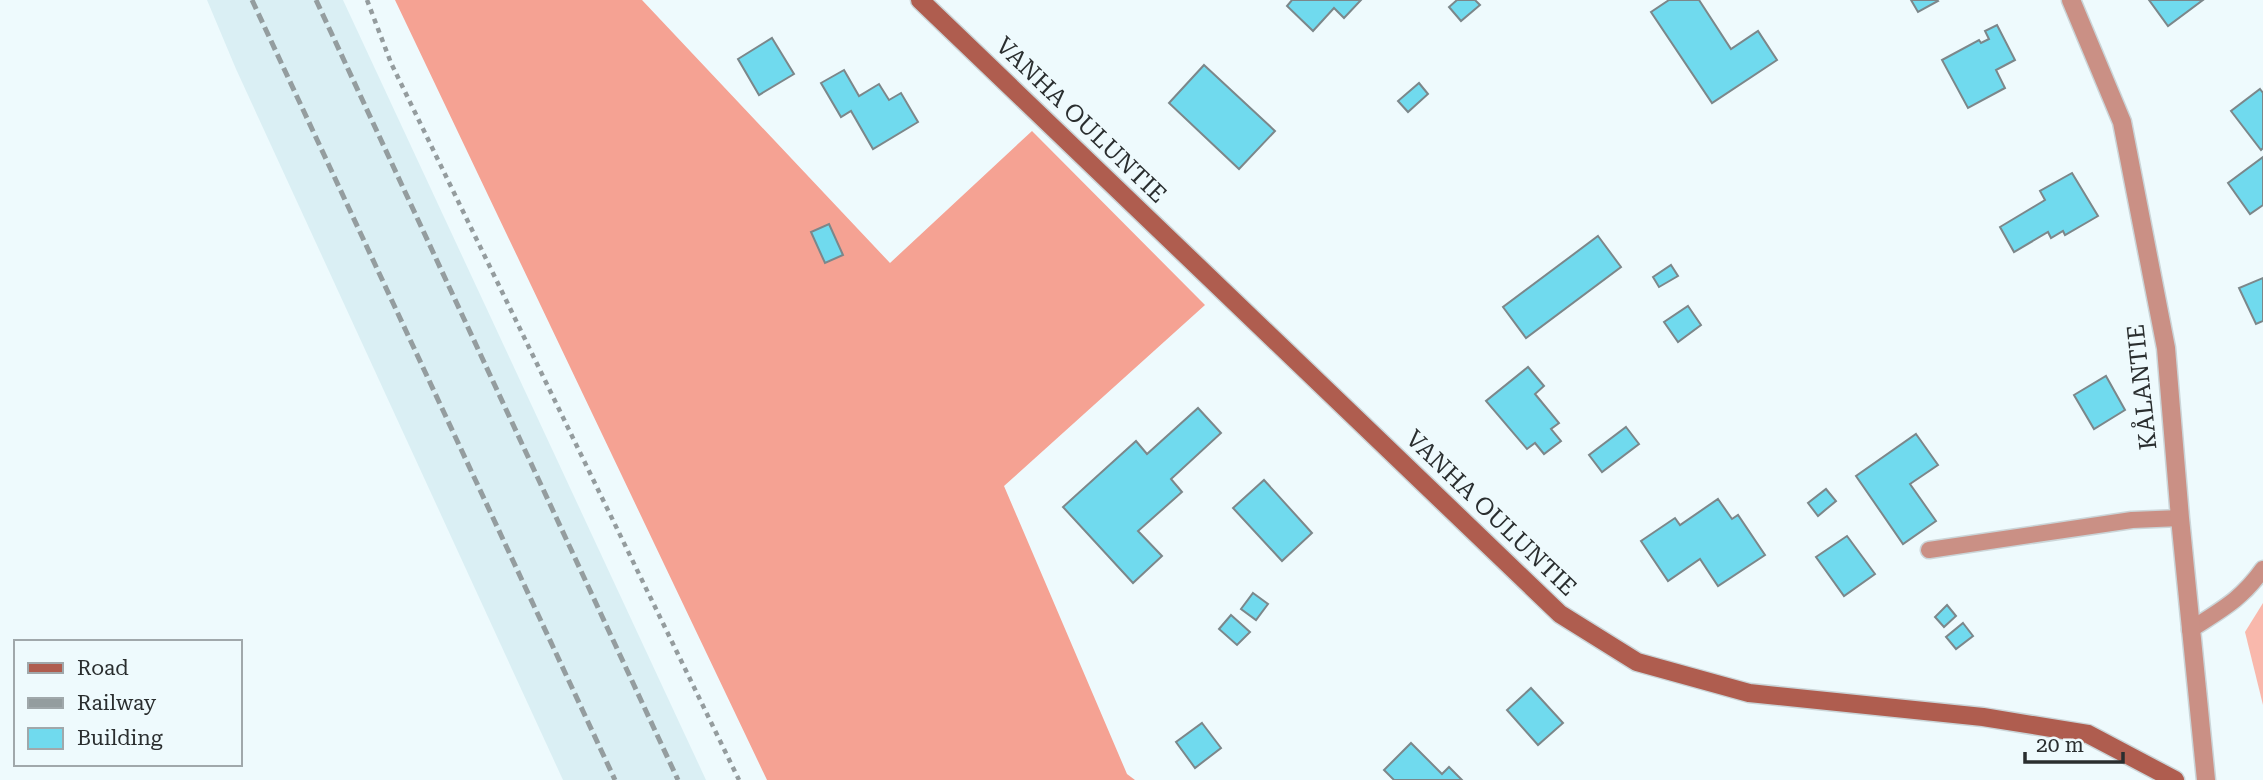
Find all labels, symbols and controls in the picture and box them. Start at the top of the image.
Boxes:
street label: VANHA OULUNTIE [990,31,1172,209]
street label: KÅLANTIE [2119,323,2163,451]
street label: VANHA OULUNTIE [1400,424,1582,602]
legend [14,640,242,766]
text: Road [77,656,129,680]
text: Railway [77,691,157,715]
scale bar [2025,720,2123,764]
text: Building [77,726,163,750]
text: 20 m [2036,733,2084,757]

